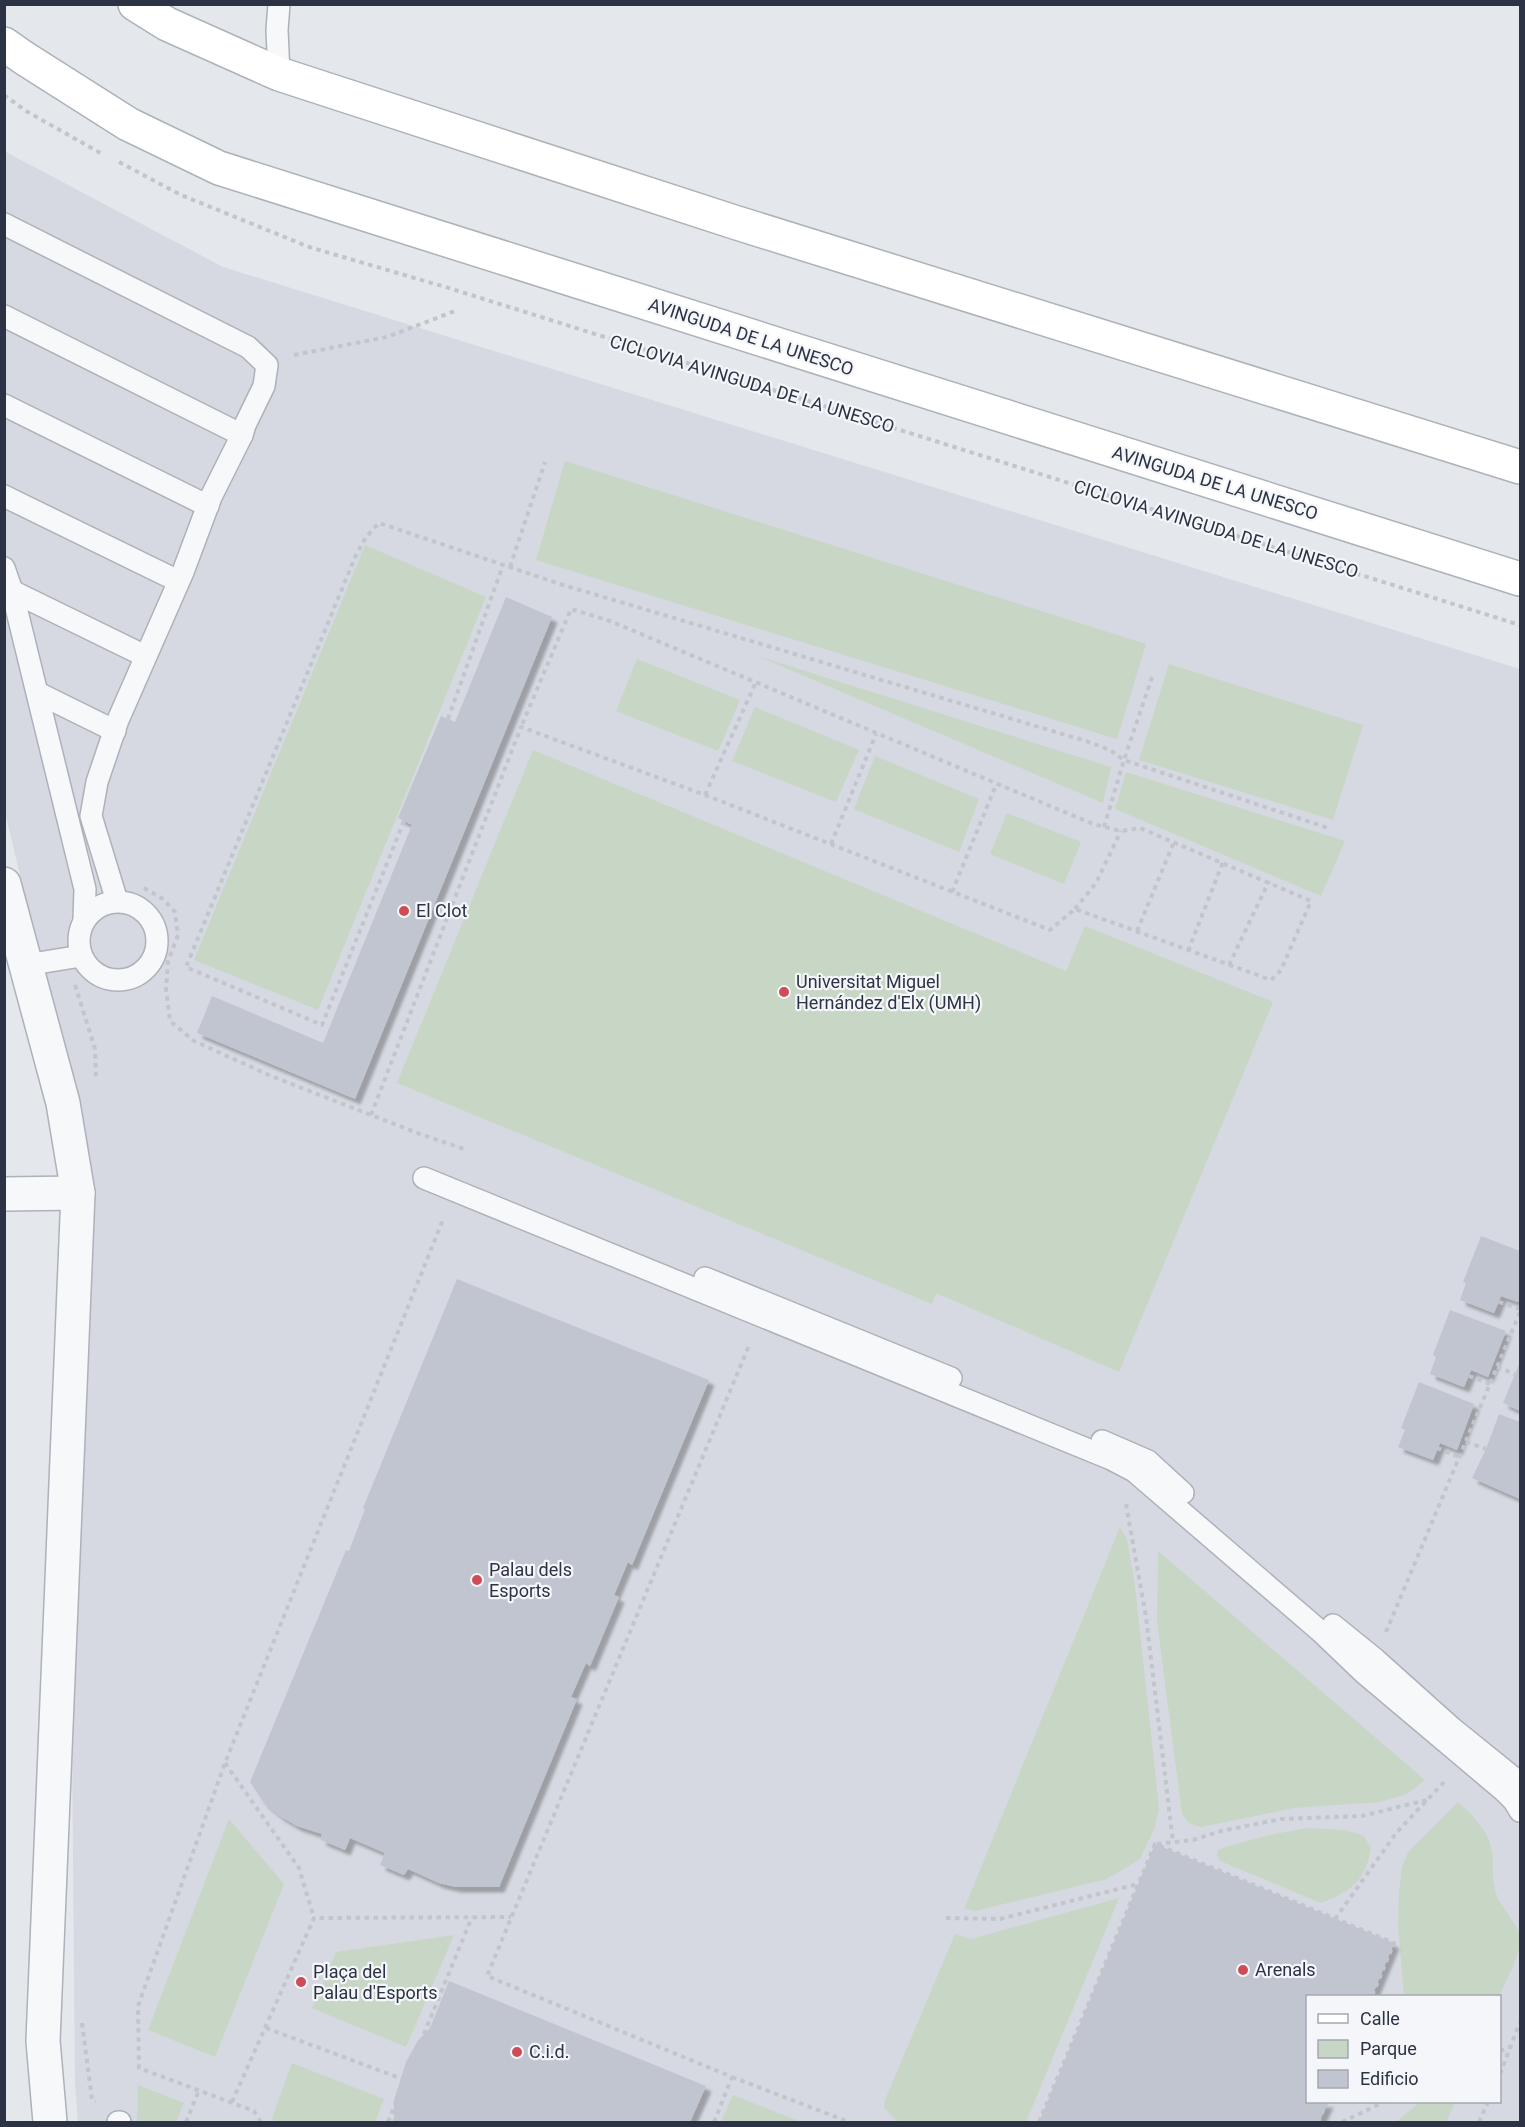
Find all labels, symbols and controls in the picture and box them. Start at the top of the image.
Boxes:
street label: AVINGUDA DE LA UNESCO [646,293,856,380]
street label: CICLOVIA AVINGUDA DE LA UNESCO [607,330,897,437]
street label: AVINGUDA DE LA UNESCO [1110,441,1321,524]
street label: CICLOVIA AVINGUDA DE LA UNESCO [1071,475,1361,582]
place label: El Clot [416,900,467,921]
marker: El Clot [397,904,411,918]
place label: Universitat Miguel Hernández d'Elx (UMH) [796,971,981,1014]
marker: Universitat Miguel Hernández d'Elx (UMH) [777,985,791,999]
place label: Palau dels Esports [489,1559,572,1601]
marker: Palau dels Esports [470,1573,484,1587]
place label: Arenals [1255,1959,1316,1980]
place label: Plaça del Palau d'Esports [313,1961,438,2003]
marker: Arenals [1236,1963,1250,1977]
marker: Plaça del Palau d'Esports [294,1975,308,1989]
legend [1306,1995,1501,2103]
text: Calle [1360,2008,1400,2029]
text: Parque [1360,2038,1417,2059]
place label: C.i.d. [529,2041,569,2062]
marker: C.i.d. [510,2045,524,2059]
text: Edificio [1360,2068,1419,2089]

